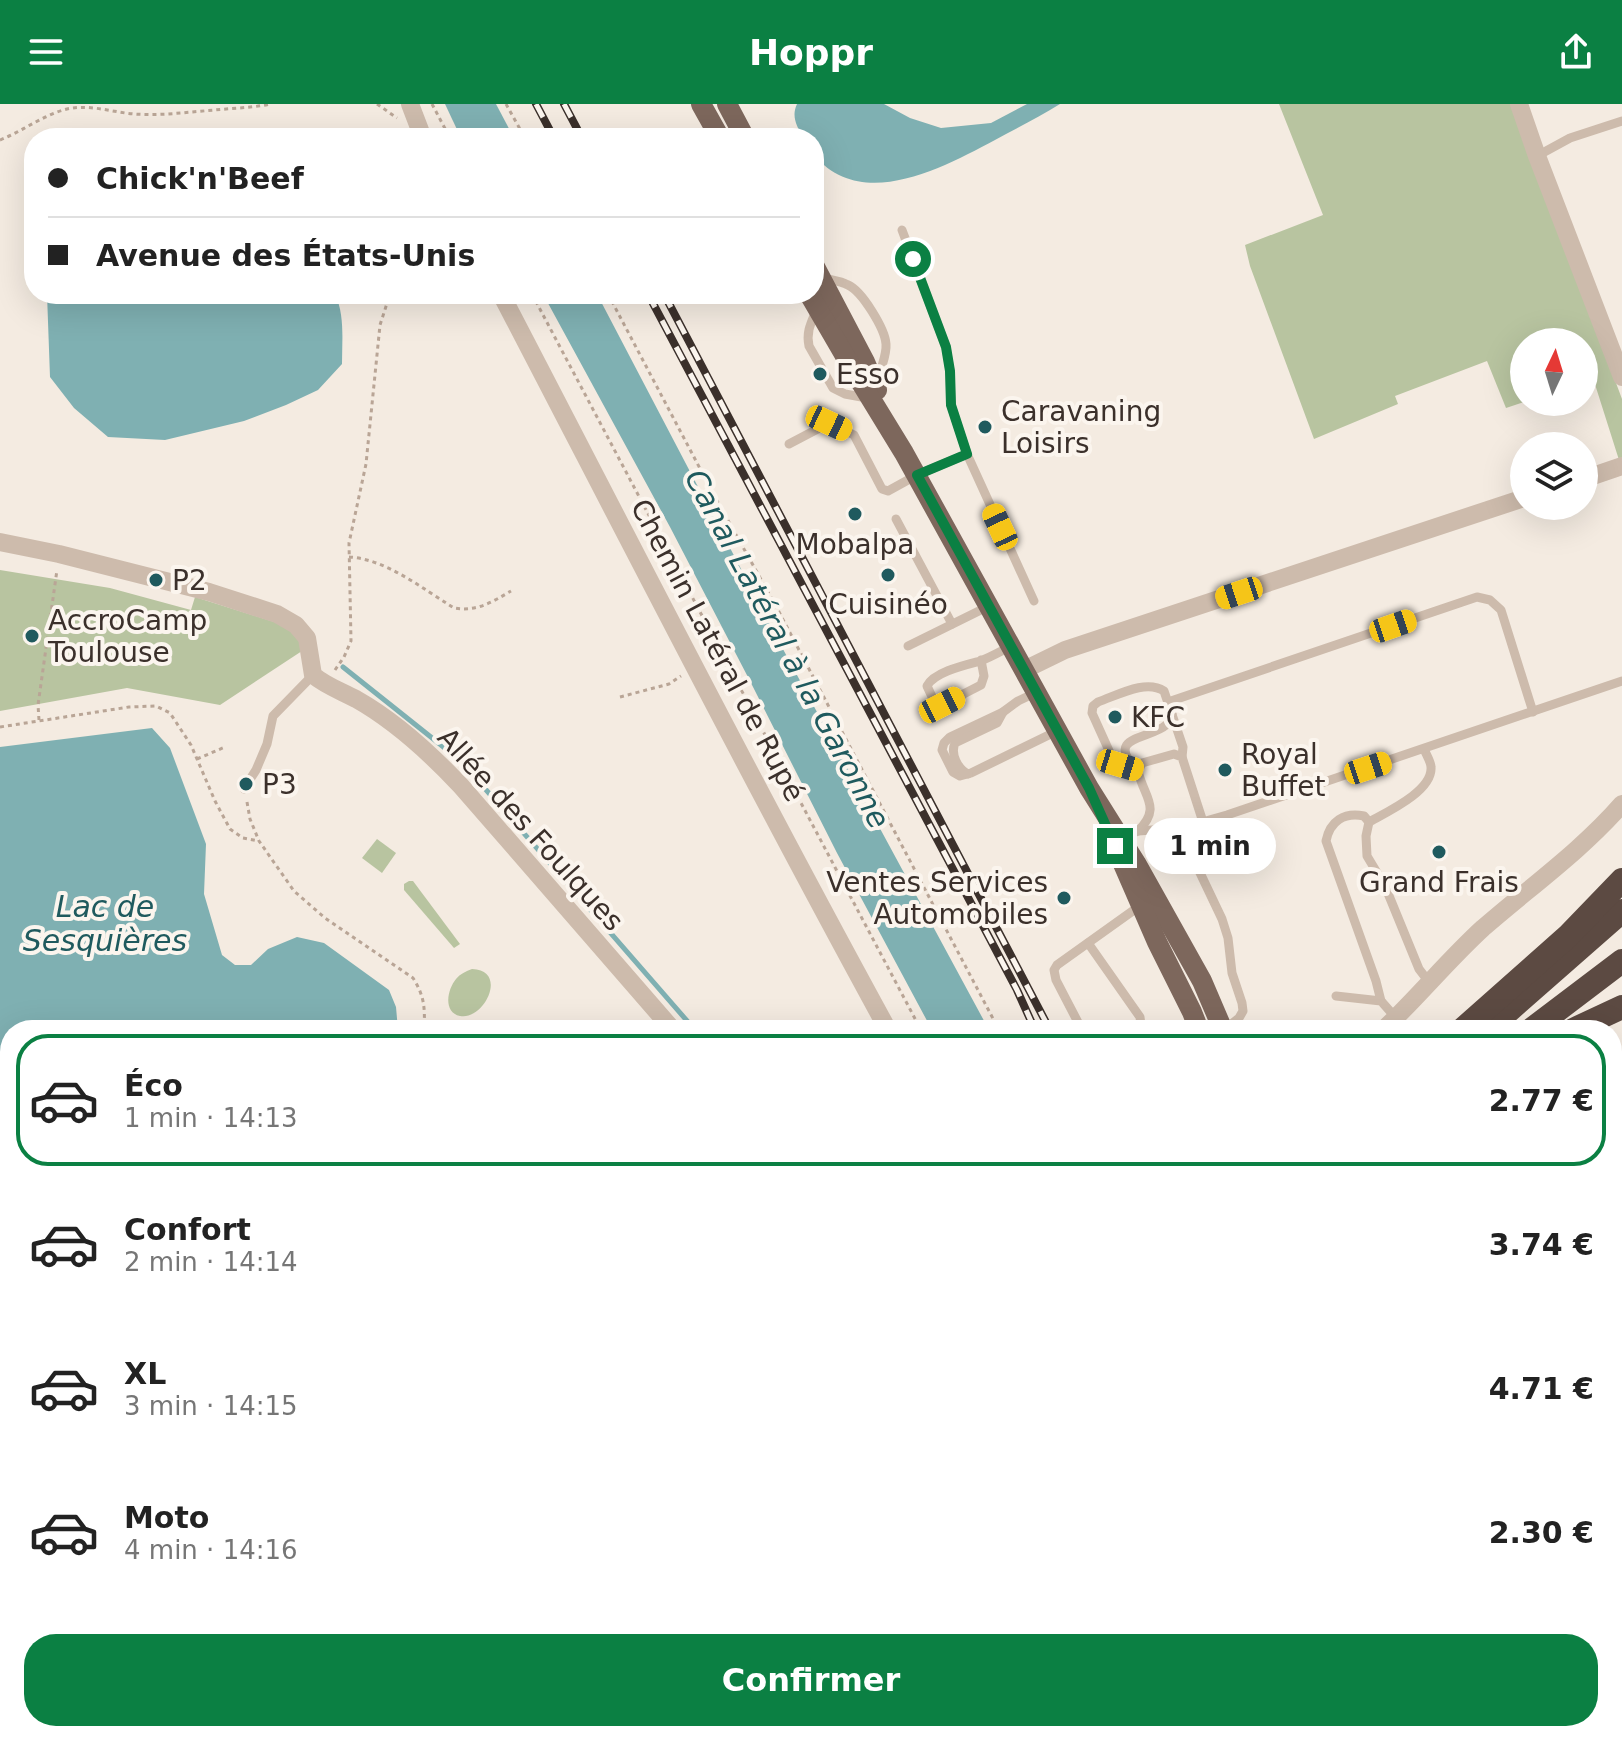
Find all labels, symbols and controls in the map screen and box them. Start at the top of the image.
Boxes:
icon: menu [24,30,68,74]
icon: share [1554,30,1598,74]
text: Hoppr [749,32,873,73]
text: Chick'n'Beef [96,161,304,196]
text: Avenue des États-Unis [96,238,475,273]
route start [895,241,931,277]
north arrow [1510,328,1598,416]
map controls [1510,328,1598,520]
place label: Esso [836,358,900,391]
marker: Esso [811,365,829,383]
place label: Caravaning Loisirs [1001,395,1161,460]
car [802,402,856,444]
marker: Caravaning Loisirs [976,418,994,436]
button: layers [1510,432,1598,520]
water label: Canal Latéral à la Garonne [678,463,897,834]
street label: Chemin Latéral de Rupé [624,494,811,807]
car [979,500,1021,554]
marker: Mobalpa [846,505,864,523]
place label: Mobalpa [796,528,914,561]
place label: P2 [172,564,207,597]
marker: Cuisinéo [879,566,897,584]
marker: P2 [147,571,165,589]
car [1212,574,1266,612]
place label: Cuisinéo [828,588,948,621]
place label: AccroCamp Toulouse [47,604,207,669]
car [1366,607,1420,645]
marker: AccroCamp Toulouse [23,627,41,645]
car [915,683,969,727]
place label: KFC [1131,701,1185,734]
marker: KFC [1106,708,1124,726]
street label: Allée des Foulques [431,721,630,938]
place label: Royal Buffet [1241,738,1325,803]
car [1094,747,1146,783]
car [1341,749,1395,787]
marker: Royal Buffet [1216,761,1234,779]
place label: P3 [262,768,297,801]
marker: P3 [237,775,255,793]
callout: 1 min [1143,818,1275,874]
route end [1097,828,1133,864]
text: 1 min [1169,831,1251,861]
marker: Grand Frais [1430,843,1448,861]
place label: Ventes Services Automobiles [826,866,1048,931]
place label: Grand Frais [1359,866,1519,899]
water label: Lac de Sesquières [23,889,187,958]
marker: Ventes Services Automobiles [1055,889,1073,907]
icon: car [28,1064,100,1136]
text: Éco [124,1068,183,1103]
text: 2.77 € [1489,1083,1594,1118]
text: 1 min · 14:13 [124,1103,298,1133]
icon: car [28,1208,100,1280]
text: Confort [124,1212,251,1247]
text: 3.74 € [1489,1227,1594,1262]
text: 2 min · 14:14 [124,1247,298,1277]
icon: car [28,1352,100,1424]
text: XL [124,1356,166,1391]
text: 4.71 € [1489,1371,1594,1406]
text: 3 min · 14:15 [124,1391,298,1421]
icon: car [28,1496,100,1568]
text: Moto [124,1500,209,1535]
text: 2.30 € [1489,1515,1594,1550]
text: 4 min · 14:16 [124,1535,298,1565]
button: Confirmer [24,1634,1598,1726]

